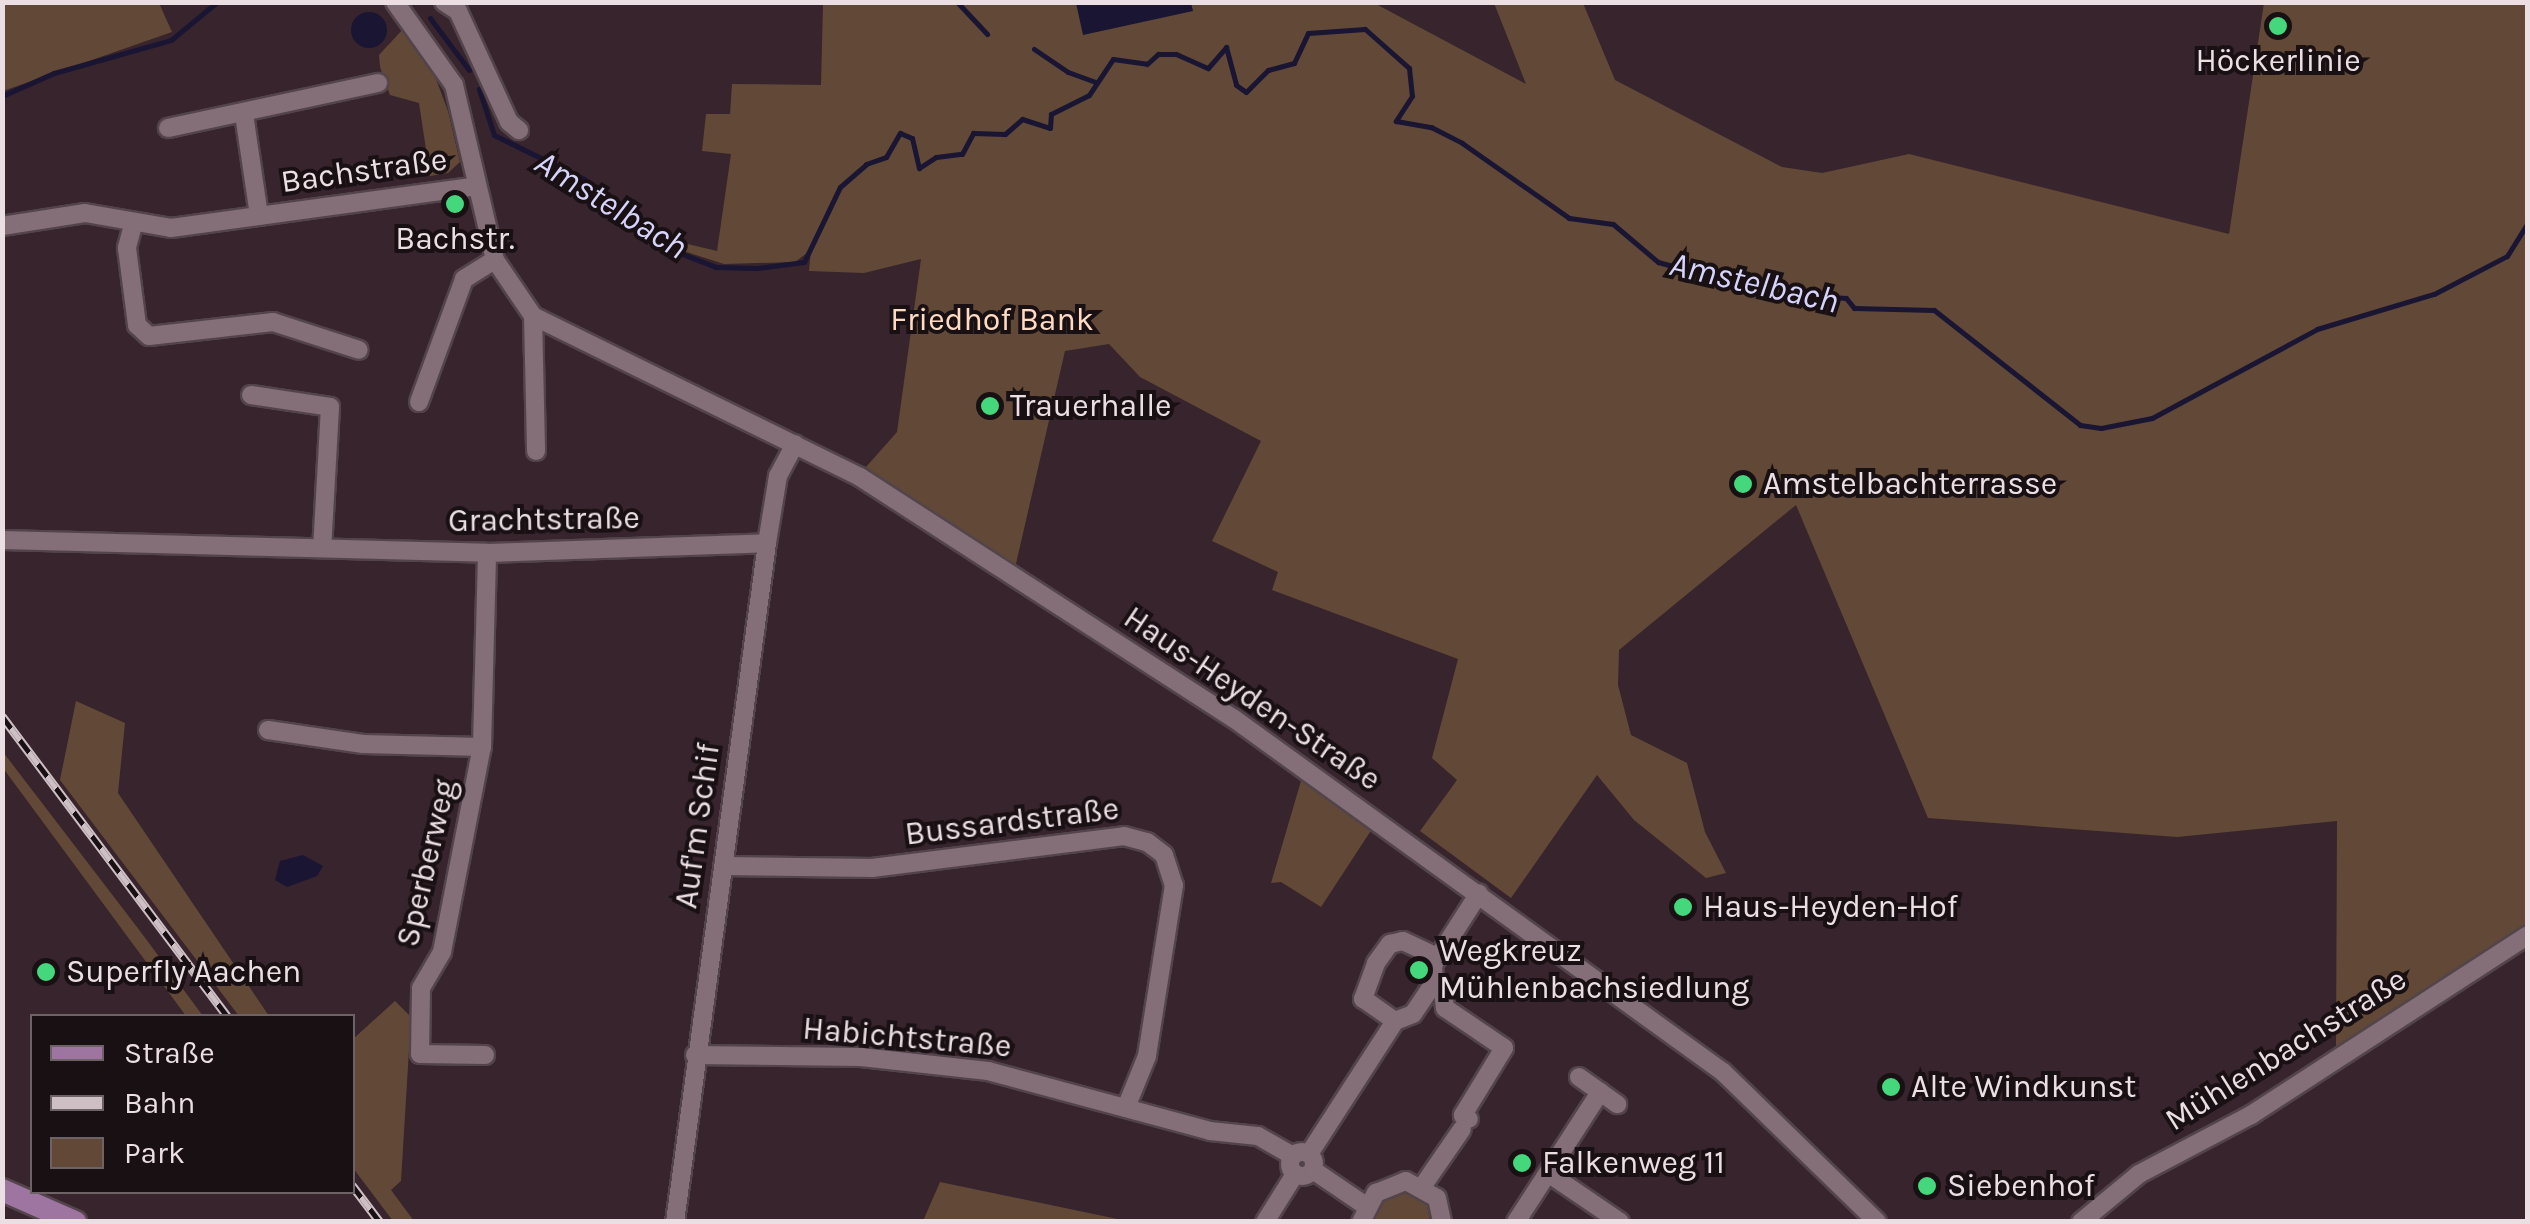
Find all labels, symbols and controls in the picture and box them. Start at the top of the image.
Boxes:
marker: Höckerlinie [2267,15,2289,37]
place label: Höckerlinie [2195,42,2361,80]
street label: Bachstraße [278,140,450,202]
water label: Amstelbach [527,142,695,268]
marker: Bachstr. [444,193,466,215]
place label: Bachstr. [395,220,515,258]
water label: Amstelbach [1665,243,1843,323]
park label: Friedhof Bank [890,301,1094,339]
place label: Trauerhalle [1010,387,1172,425]
marker: Trauerhalle [979,395,1001,417]
place label: Amstelbachterrasse [1763,465,2057,503]
marker: Amstelbachterrasse [1732,473,1754,495]
street label: Grachtstraße [448,499,640,541]
street label: Haus-Heyden-Straße [1116,599,1388,799]
street label: Auf'm Schif [667,741,729,911]
street label: Sperberweg [389,776,465,950]
street label: Bussardstraße [903,790,1121,854]
place label: Haus-Heyden-Hof [1703,888,1958,926]
marker: Haus-Heyden-Hof [1672,896,1694,918]
place label: Wegkreuz Mühlenbachsiedlung [1439,933,1749,1008]
place label: Superfly Aachen [66,953,301,991]
marker: Wegkreuz Mühlenbachsiedlung [1408,959,1430,981]
street label: Mühlenbachstraße [2158,960,2414,1140]
marker: Superfly Aachen [35,961,57,983]
street label: Habichtstraße [801,1010,1013,1066]
legend [30,1014,355,1194]
text: Straße [124,1035,215,1071]
place label: Alte Windkunst [1911,1068,2136,1106]
marker: Alte Windkunst [1880,1076,1902,1098]
text: Bahn [124,1085,195,1121]
text: Park [124,1135,185,1171]
place label: Falkenweg 11 [1542,1144,1725,1182]
marker: Falkenweg 11 [1511,1152,1533,1174]
place label: Siebenhof [1947,1167,2095,1205]
marker: Siebenhof [1916,1175,1938,1197]

